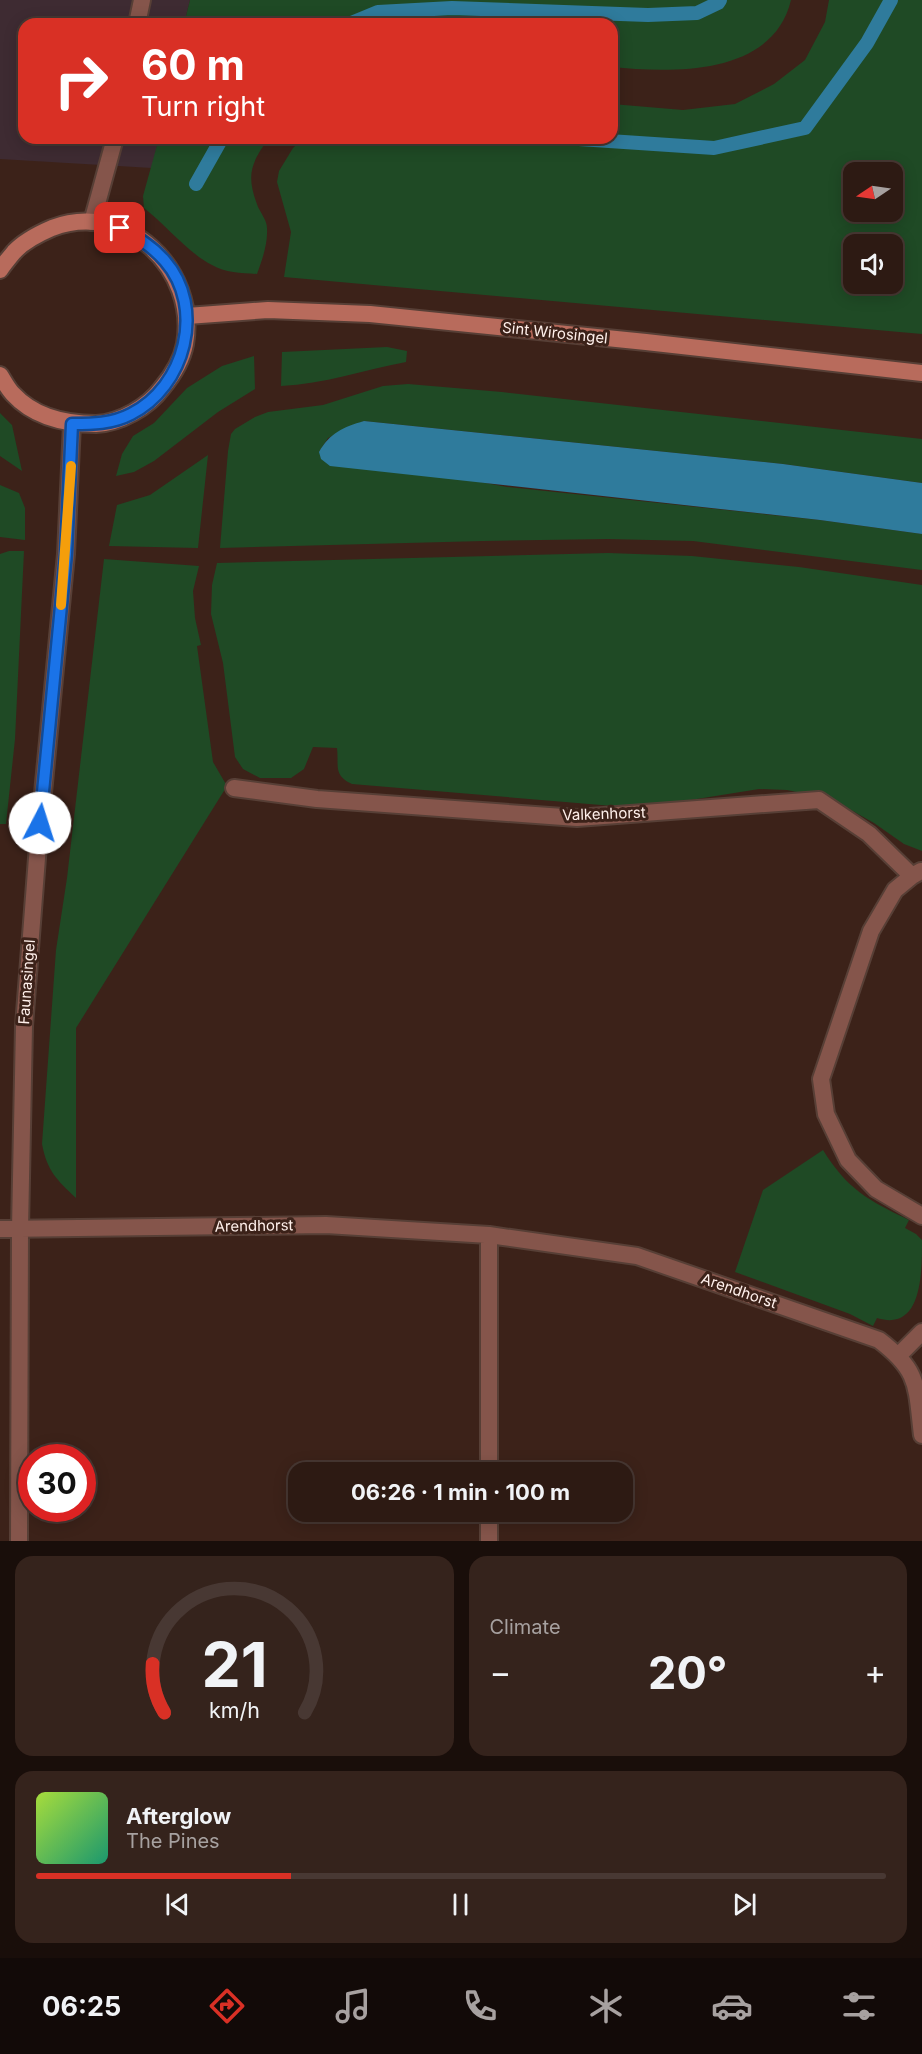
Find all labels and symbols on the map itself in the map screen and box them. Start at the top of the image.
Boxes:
north arrow [843,162,903,222]
pin [94,202,145,253]
street label: Sint Wirosingel [501,318,609,347]
position arrow [8,791,72,855]
street label: Valkenhorst [562,803,646,824]
street label: Faunasingel [14,939,39,1025]
street label: Arendhorst [214,1215,294,1236]
street label: Arendhorst [699,1269,780,1312]
speed limit sign: 30 [18,1444,96,1522]

